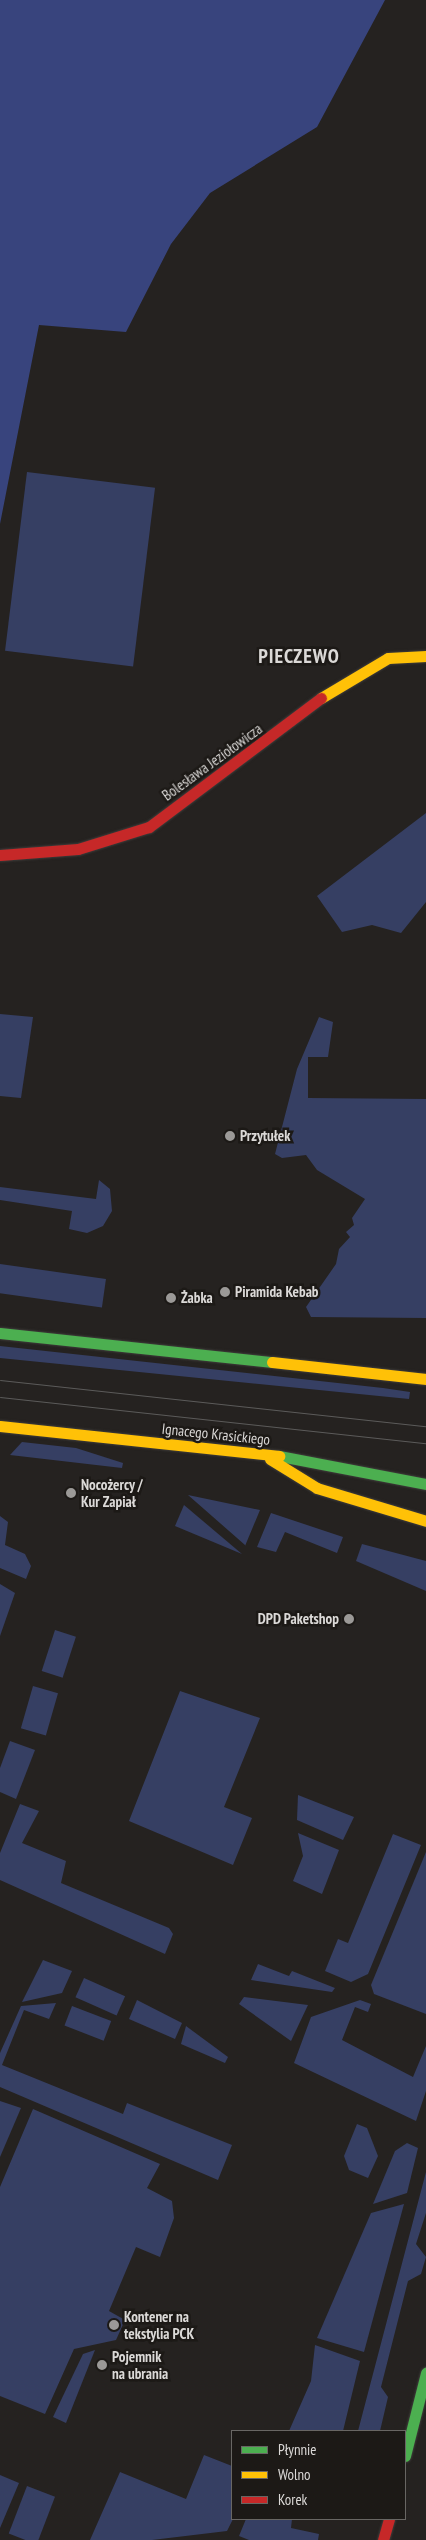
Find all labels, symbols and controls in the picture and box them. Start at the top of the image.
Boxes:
district label: PIECZEWO [257,644,341,668]
street label: Bolesława Jeziołowicza [158,720,266,804]
place label: Przytułek [240,1127,290,1145]
marker: Przytułek [224,1130,236,1142]
place label: Piramida Kebab [235,1283,318,1301]
marker: Piramida Kebab [219,1286,231,1298]
place label: Żabka [181,1289,213,1307]
marker: Żabka [165,1292,177,1304]
street label: Ignacego Krasickiego [161,1419,271,1449]
place label: Nocożercy / Kur Zapiał [81,1475,143,1510]
marker: Nocożercy / Kur Zapiał [65,1487,77,1499]
place label: DPD Paketshop [258,1610,339,1628]
marker: DPD Paketshop [343,1613,355,1625]
place label: Kontener na tekstylia PCK [124,2307,194,2342]
marker: Kontener na tekstylia PCK [108,2319,120,2331]
place label: Pojemnik na ubrania [112,2347,168,2382]
marker: Pojemnik na ubrania [96,2359,108,2371]
legend [231,2430,406,2520]
text: Płynnie [278,2440,317,2459]
text: Wolno [278,2465,311,2484]
text: Korek [278,2490,307,2509]

